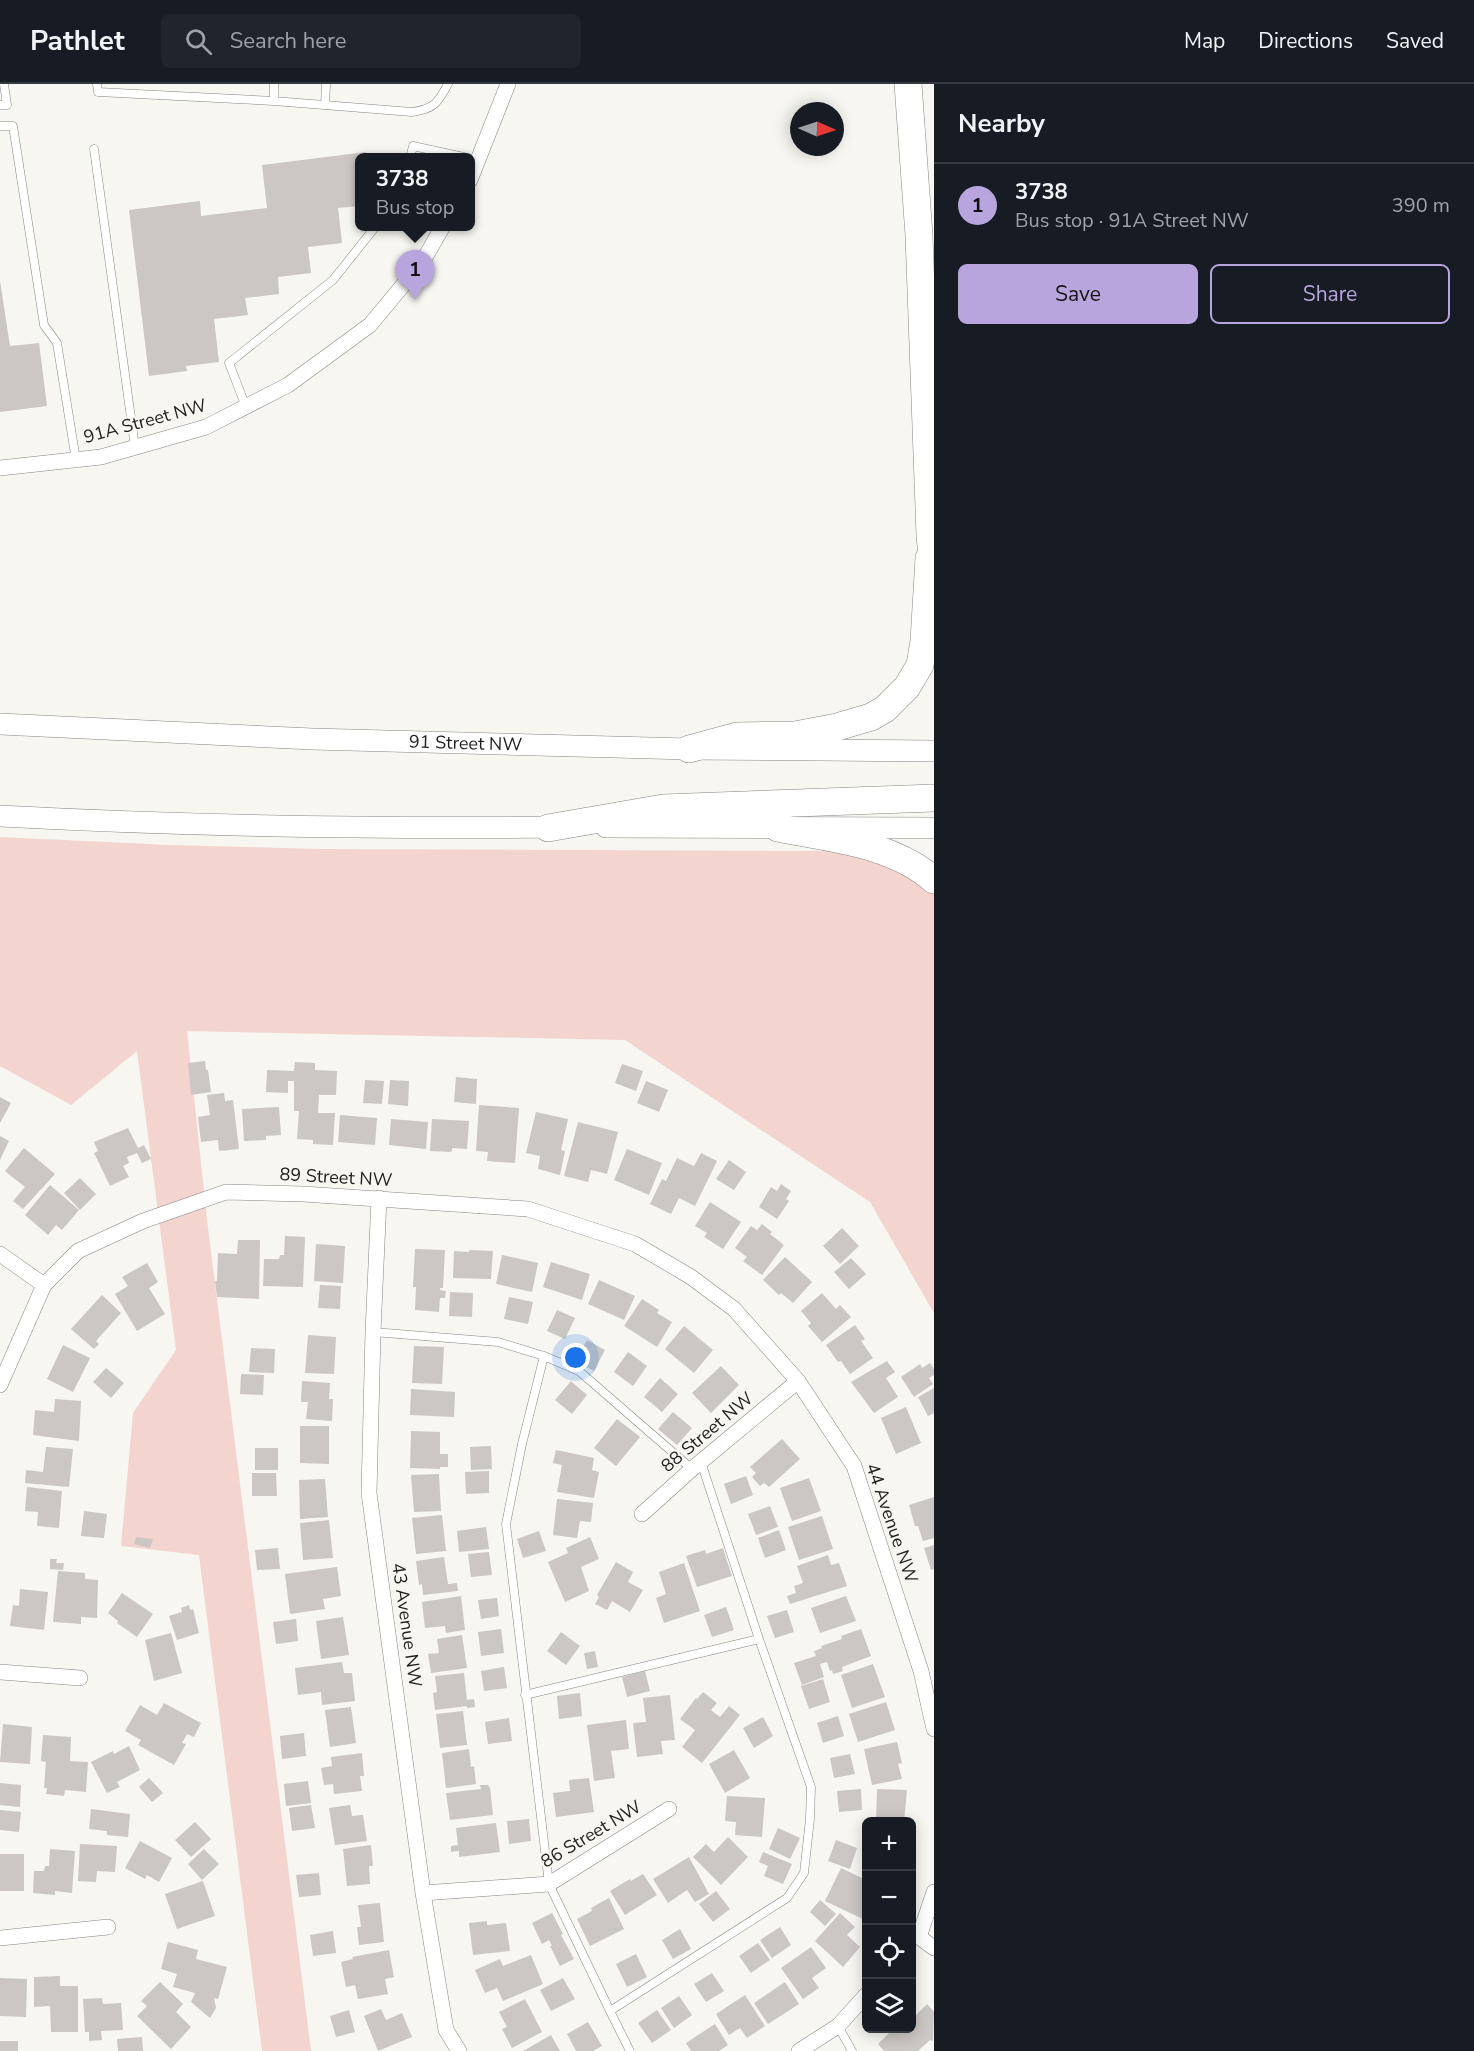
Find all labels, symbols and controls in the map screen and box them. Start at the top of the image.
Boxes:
search box [161,14,581,68]
text: Pathlet [30,22,125,60]
icon: search [182,25,215,58]
text: Search here [230,26,346,56]
text: Map [1184,27,1225,55]
text: Directions [1258,27,1353,55]
text: Saved [1386,27,1444,55]
north arrow [790,102,844,156]
text: Nearby [958,106,1045,141]
popup [355,153,475,231]
text: 3738 [376,164,428,194]
text: 3738 [1015,177,1068,207]
text: 1 [972,192,984,219]
text: 390 m [1392,192,1450,219]
text: Bus stop [376,194,454,221]
text: Bus stop · 91A Street NW [1015,207,1249,234]
pin: 1 [396,250,434,300]
button: Save [958,264,1198,324]
button: Share [1210,264,1450,324]
street label: 91A Street NW [81,393,209,449]
street label: 91 Street NW [409,730,523,757]
street label: 89 Street NW [279,1162,393,1192]
your location [561,1343,590,1372]
street label: 88 Street NW [656,1386,758,1478]
street label: 44 Avenue NW [860,1460,924,1586]
street label: 43 Avenue NW [386,1561,428,1689]
street label: 86 Street NW [536,1794,646,1873]
map controls [862,1817,916,2033]
button: + [862,1817,916,1871]
button: − [862,1871,916,1925]
button: locate [862,1925,916,1979]
button: layers [862,1979,916,2033]

